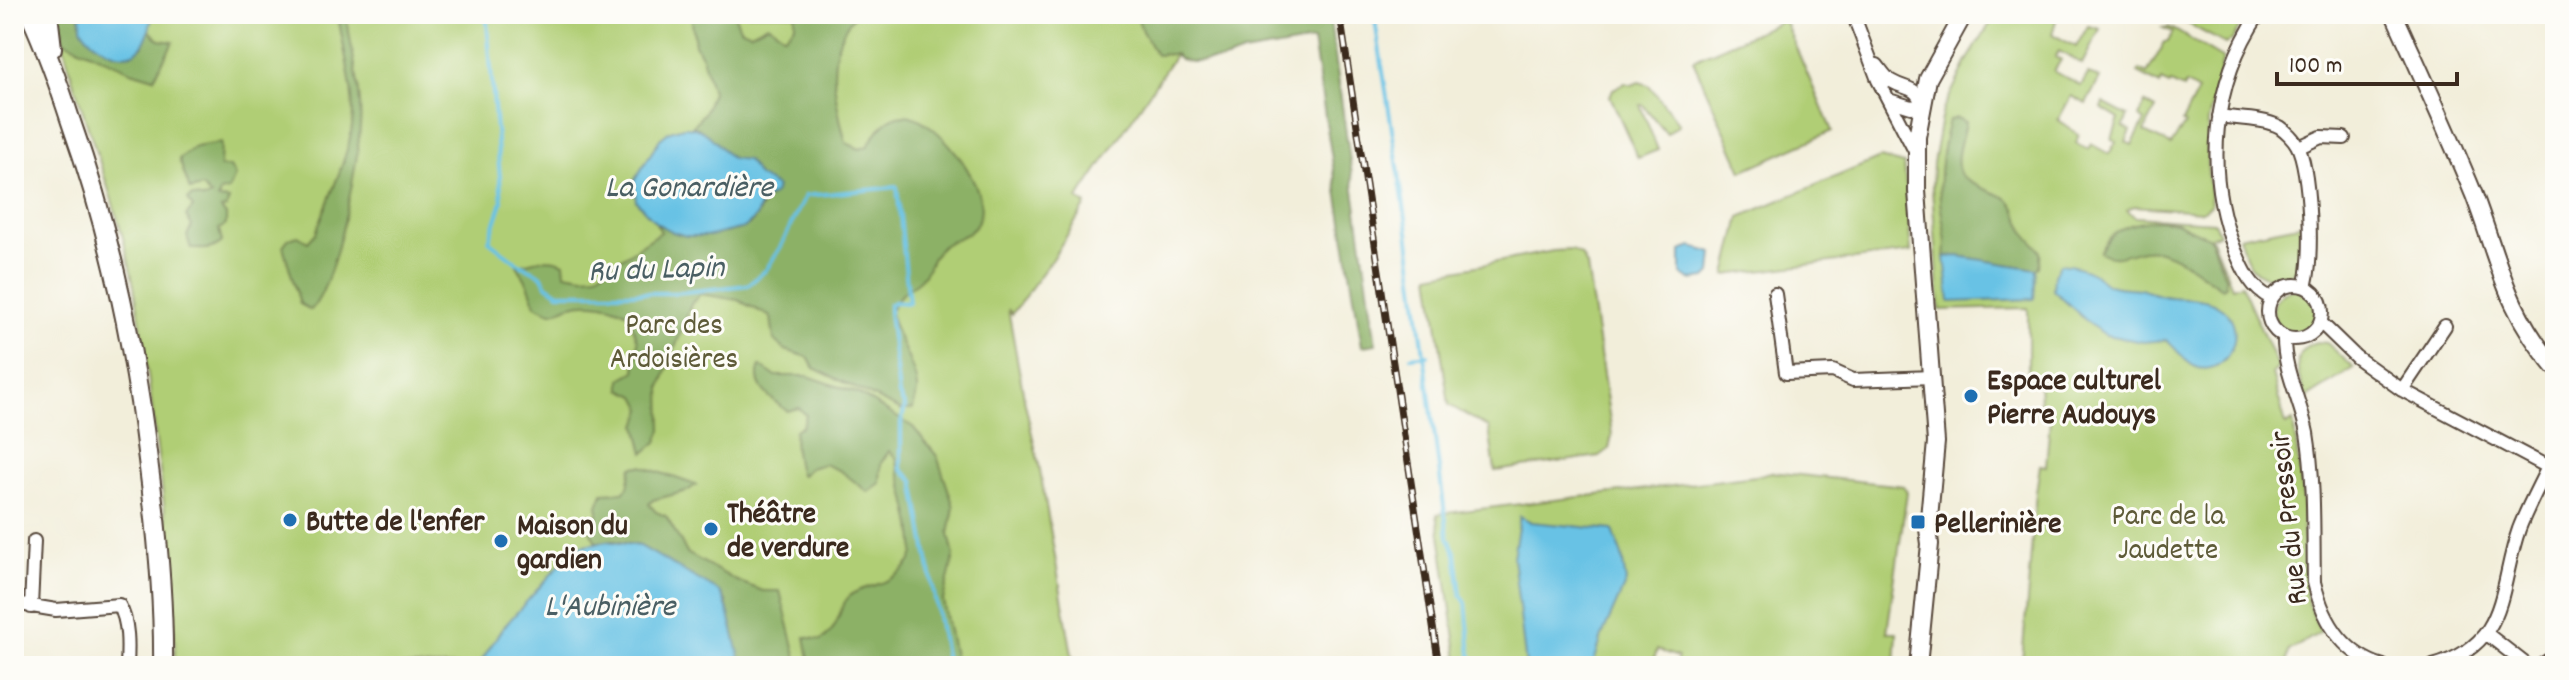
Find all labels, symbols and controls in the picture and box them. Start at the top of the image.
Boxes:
scale bar [2277,36,2457,86]
text: 100 m [2289,50,2342,84]
water label: La Gonardière [605,167,775,213]
water label: Ru du Lapin [587,247,726,297]
park label: Parc des Ardoisières [610,306,738,383]
place label: Espace culturel Pierre Audouys [1987,362,2162,439]
marker: Espace culturel Pierre Audouys [1962,387,1980,405]
street label: Rue du Pressoir [2261,428,2322,607]
place label: Théâtre de verdure [727,495,849,572]
park label: Parc de la Jaudette [2111,497,2225,574]
place label: Butte de l'enfer [306,503,485,546]
place label: Pellerinière [1934,505,2062,548]
place label: Maison du gardien [517,507,628,584]
marker: Butte de l'enfer [281,511,299,529]
marker: Pellerinière [1909,513,1927,531]
marker: Théâtre de verdure [702,520,720,538]
marker: Maison du gardien [492,532,510,550]
water label: L'Aubinière [545,586,677,632]

